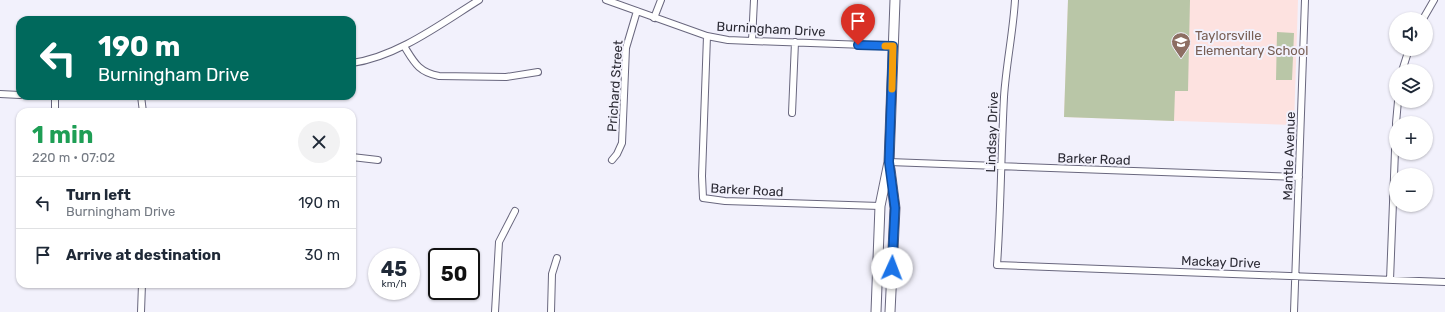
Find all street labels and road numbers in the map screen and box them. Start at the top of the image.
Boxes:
street label: Burningham Drive [716,19,826,40]
street label: Prichard Street [604,40,626,132]
street label: Lindsay Drive [983,91,1001,173]
street label: Mantle Avenue [1280,111,1298,201]
street label: Barker Road [1057,150,1131,168]
street label: Barker Road [710,181,784,199]
street label: Mackay Drive [1181,253,1261,271]

